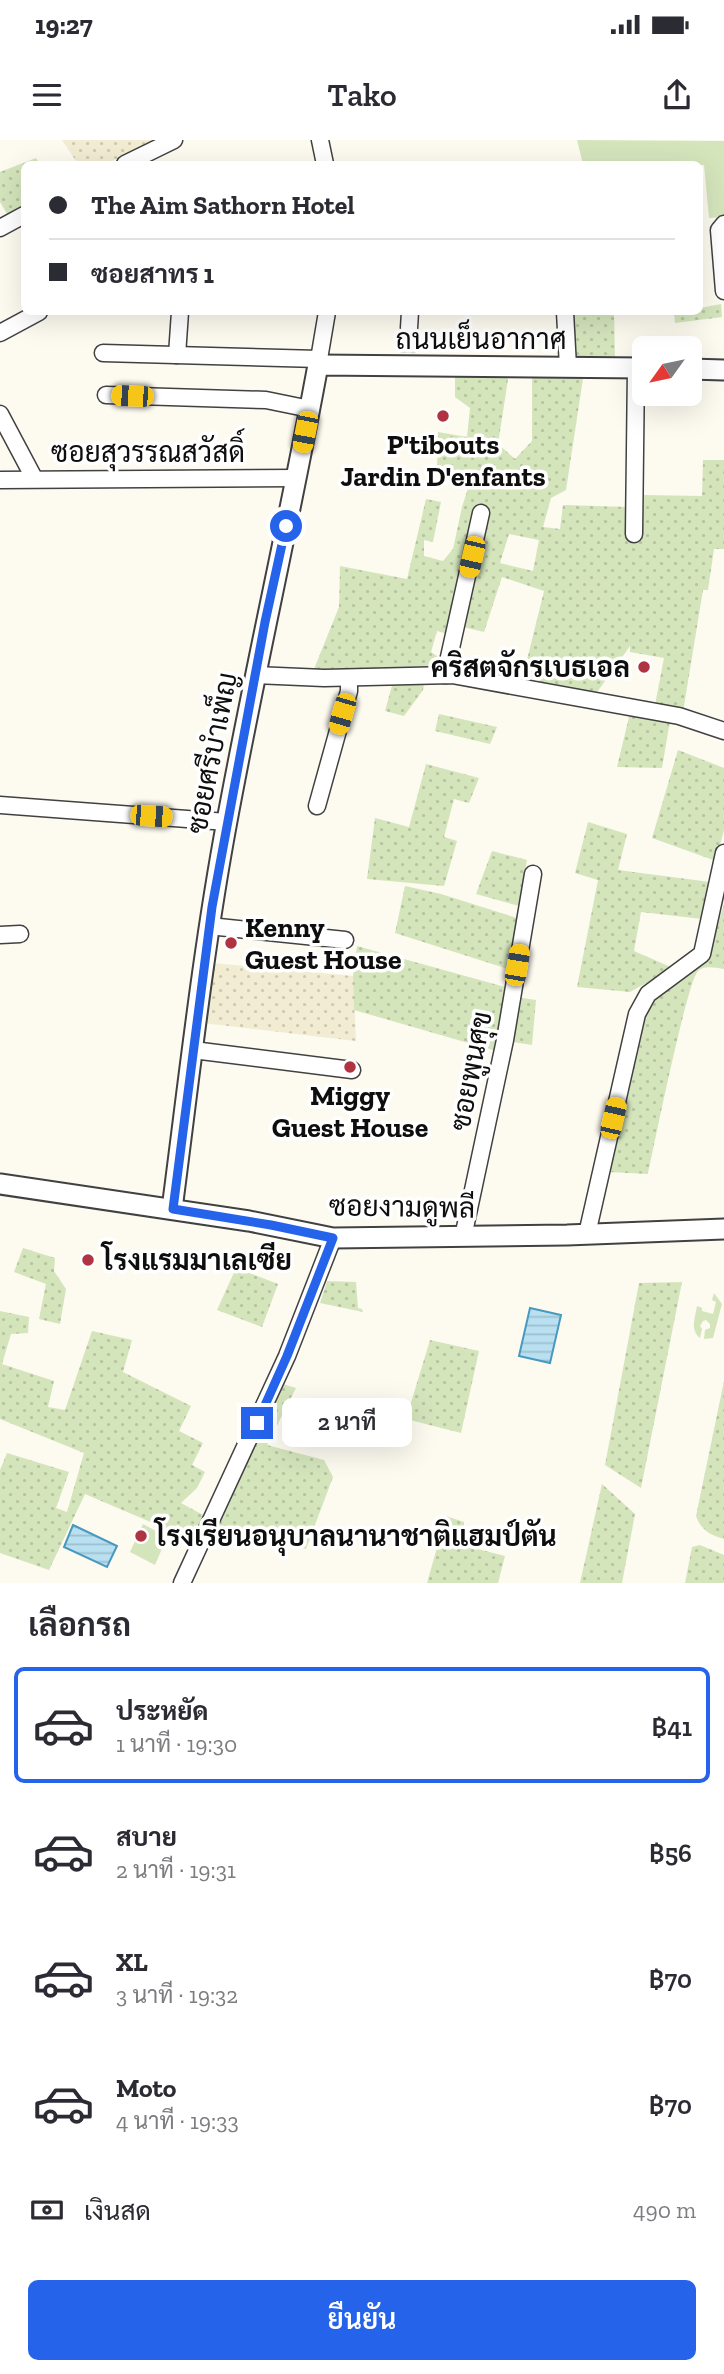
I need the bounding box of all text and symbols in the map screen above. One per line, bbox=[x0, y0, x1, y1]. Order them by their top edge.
text: 19:27 bbox=[35, 9, 93, 41]
icon: menu bbox=[28, 76, 66, 114]
text: Tako bbox=[327, 76, 397, 114]
icon: share bbox=[658, 76, 696, 114]
text: The Aim Sathorn Hotel bbox=[91, 189, 355, 221]
text: ซอยสาทร 1 bbox=[91, 258, 214, 290]
street label: ถนนเย็นอากาศ bbox=[395, 319, 567, 356]
north arrow bbox=[632, 336, 702, 406]
map controls bbox=[632, 336, 702, 406]
car bbox=[111, 385, 154, 407]
marker: P'tibouts Jardin D'enfants bbox=[435, 408, 451, 424]
car bbox=[291, 409, 320, 455]
street label: ซอยสุวรรณสวัสดิ์ bbox=[51, 428, 245, 472]
place label: P'tibouts Jardin D'enfants bbox=[340, 428, 546, 493]
route start bbox=[270, 510, 302, 542]
car bbox=[458, 534, 487, 580]
place label: คริสตจักรเบธเอล bbox=[431, 649, 630, 684]
marker: คริสตจักรเบธเอล bbox=[636, 659, 652, 675]
street label: ซอยศรีบำเพ็ญ bbox=[176, 669, 245, 837]
car bbox=[327, 691, 358, 737]
car bbox=[130, 804, 173, 828]
place label: Kenny Guest House bbox=[245, 911, 401, 976]
marker: Kenny Guest House bbox=[223, 935, 239, 951]
car bbox=[504, 942, 531, 988]
street label: ซอยพูนศุข bbox=[443, 1008, 502, 1134]
marker: Miggy Guest House bbox=[342, 1059, 358, 1075]
place label: Miggy Guest House bbox=[272, 1079, 428, 1144]
car bbox=[599, 1095, 628, 1141]
street label: ซอยงามดูพลี bbox=[329, 1187, 475, 1228]
place label: โรงแรมมาเลเซีย bbox=[100, 1241, 292, 1277]
marker: โรงแรมมาเลเซีย bbox=[80, 1252, 96, 1268]
callout: 2 นาที bbox=[282, 1398, 411, 1448]
route end bbox=[241, 1407, 273, 1439]
text: 2 นาที bbox=[318, 1408, 376, 1436]
place label: โรงเรียนอนุบาลนานาชาติแฮมป์ตัน bbox=[153, 1517, 557, 1556]
marker: โรงเรียนอนุบาลนานาชาติแฮมป์ตัน bbox=[133, 1528, 149, 1544]
text: เลือกรถ bbox=[28, 1606, 131, 1644]
icon: car bbox=[32, 1694, 95, 1757]
text: ประหยัด bbox=[116, 1695, 209, 1727]
text: ฿41 bbox=[652, 1711, 692, 1743]
text: 1 นาที · 19:30 bbox=[116, 1730, 237, 1758]
icon: car bbox=[32, 1820, 95, 1883]
text: สบาย bbox=[116, 1821, 177, 1853]
text: ฿56 bbox=[649, 1837, 692, 1869]
text: 2 นาที · 19:31 bbox=[116, 1856, 236, 1884]
icon: car bbox=[32, 1946, 95, 2009]
text: XL bbox=[116, 1946, 148, 1978]
text: ฿70 bbox=[649, 1963, 692, 1995]
text: 3 นาที · 19:32 bbox=[116, 1981, 238, 2009]
icon: car bbox=[32, 2072, 95, 2135]
text: Moto bbox=[116, 2072, 176, 2104]
text: ฿70 bbox=[649, 2089, 692, 2121]
text: 4 นาที · 19:33 bbox=[116, 2107, 239, 2135]
icon: cash bbox=[28, 2191, 66, 2229]
text: เงินสด bbox=[84, 2195, 151, 2227]
text: 490 m bbox=[633, 2196, 696, 2224]
button: ยืนยัน bbox=[28, 2280, 696, 2360]

